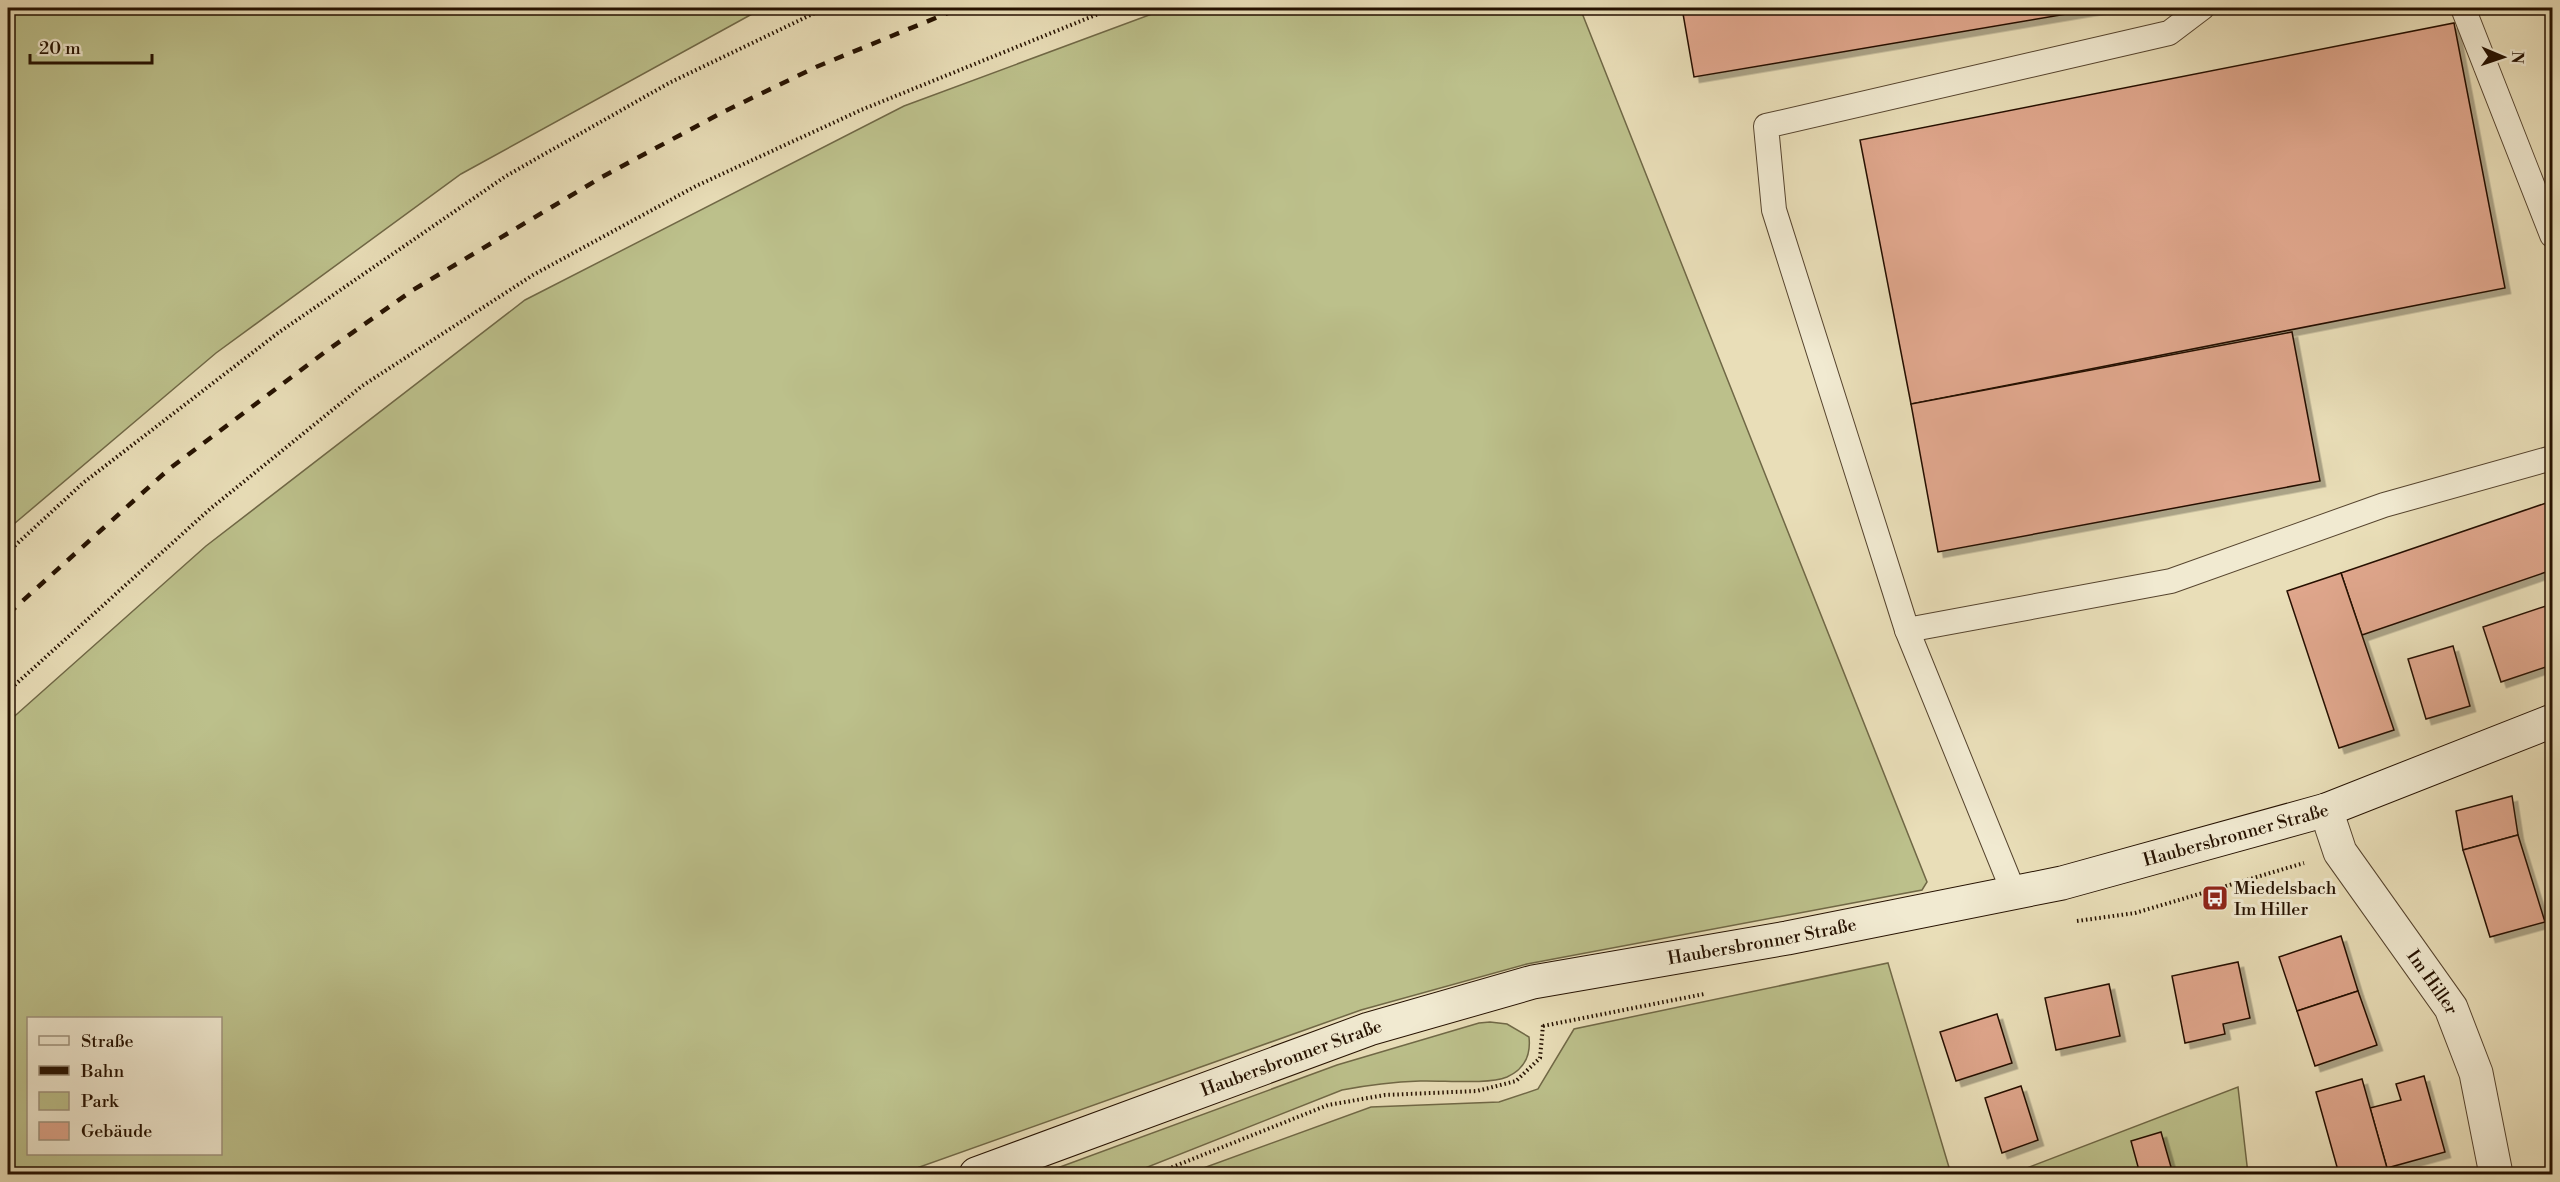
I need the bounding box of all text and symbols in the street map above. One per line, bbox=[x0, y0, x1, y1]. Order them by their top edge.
scale bar bbox=[30, 27, 152, 65]
north arrow bbox=[2473, 27, 2533, 87]
text: 20 m bbox=[39, 37, 81, 60]
text: N bbox=[2507, 51, 2527, 65]
street label: Haubersbronner Straße bbox=[2140, 798, 2331, 872]
place label: Miedelsbach Im Hiller bbox=[2234, 877, 2337, 921]
bus stop icon: Miedelsbach Im Hiller bbox=[2200, 883, 2230, 913]
street label: Haubersbronner Straße bbox=[1666, 913, 1858, 970]
street label: Im Hiller bbox=[2402, 945, 2464, 1017]
street label: Haubersbronner Straße bbox=[1197, 1014, 1385, 1102]
legend bbox=[27, 1017, 222, 1155]
text: Straße bbox=[81, 1030, 134, 1053]
text: Bahn bbox=[80, 1060, 124, 1083]
text: Park bbox=[81, 1090, 120, 1113]
text: Gebäude bbox=[81, 1120, 152, 1143]

